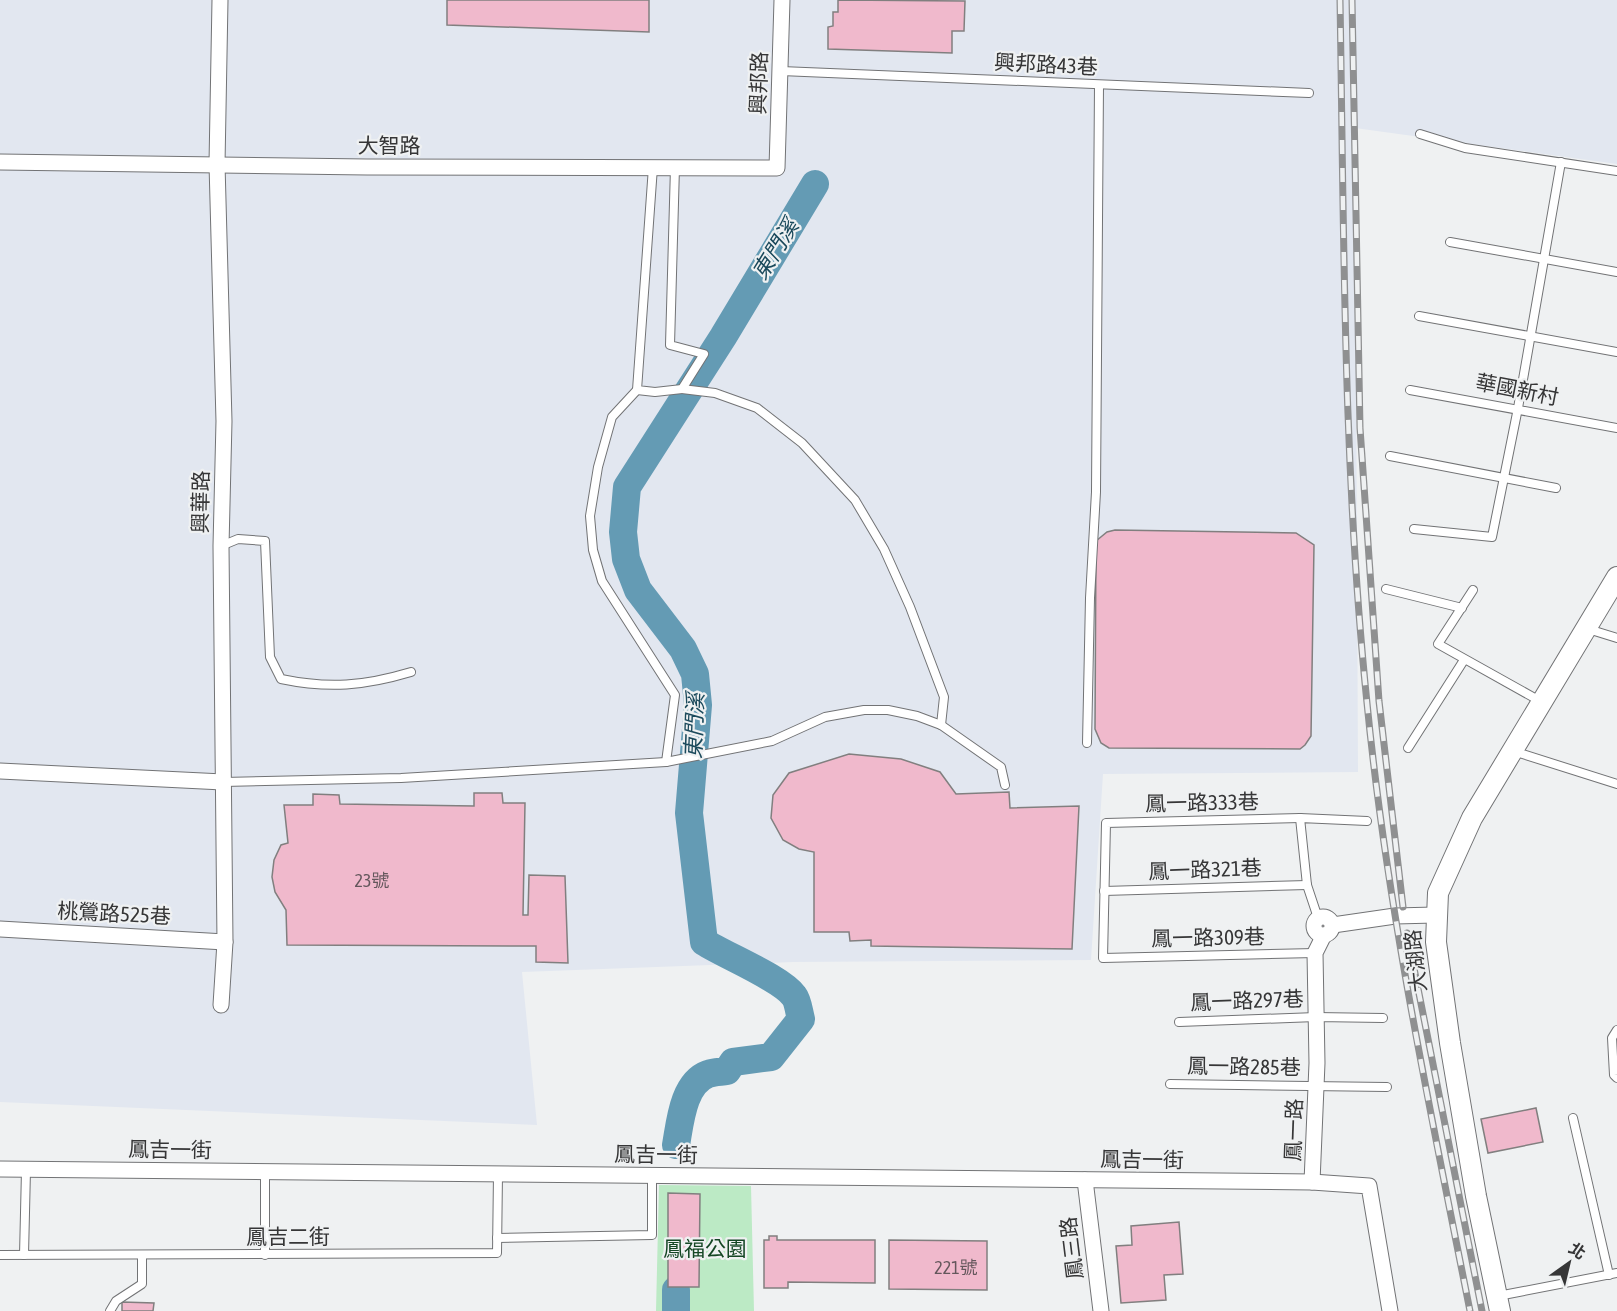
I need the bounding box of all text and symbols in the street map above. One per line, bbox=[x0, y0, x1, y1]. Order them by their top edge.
street label: 興邦路43巷 bbox=[994, 49, 1098, 79]
street label: 興邦路 bbox=[745, 51, 771, 115]
street label: 大智路 bbox=[358, 133, 421, 157]
water label: 東門溪 bbox=[746, 212, 805, 284]
street label: 華國新村 bbox=[1474, 369, 1561, 409]
street label: 興華路 bbox=[187, 470, 213, 534]
water label: 東門溪 bbox=[680, 690, 708, 759]
street label: 鳳一路333巷 bbox=[1145, 789, 1259, 815]
street label: 鳳一路321巷 bbox=[1148, 855, 1262, 883]
house number: 23號 bbox=[355, 870, 389, 891]
street label: 桃鶯路525巷 bbox=[57, 898, 171, 928]
street label: 鳳一路309巷 bbox=[1151, 924, 1265, 950]
street label: 大湖路 bbox=[1400, 929, 1430, 994]
street label: 鳳一路297巷 bbox=[1190, 986, 1304, 1014]
street label: 鳳一路285巷 bbox=[1187, 1053, 1301, 1079]
street label: 鳳一路 bbox=[1280, 1098, 1306, 1162]
street label: 鳳吉一街 bbox=[128, 1136, 212, 1162]
street label: 鳳吉一街 bbox=[614, 1141, 698, 1167]
street label: 鳳吉一街 bbox=[1100, 1146, 1184, 1172]
street label: 鳳三路 bbox=[1055, 1215, 1087, 1281]
street label: 鳳吉二街 bbox=[246, 1224, 330, 1248]
north arrow bbox=[1539, 1233, 1599, 1293]
park label: 鳳福公園 bbox=[663, 1236, 747, 1260]
text: 北 bbox=[1566, 1239, 1589, 1263]
house number: 221號 bbox=[934, 1257, 978, 1278]

